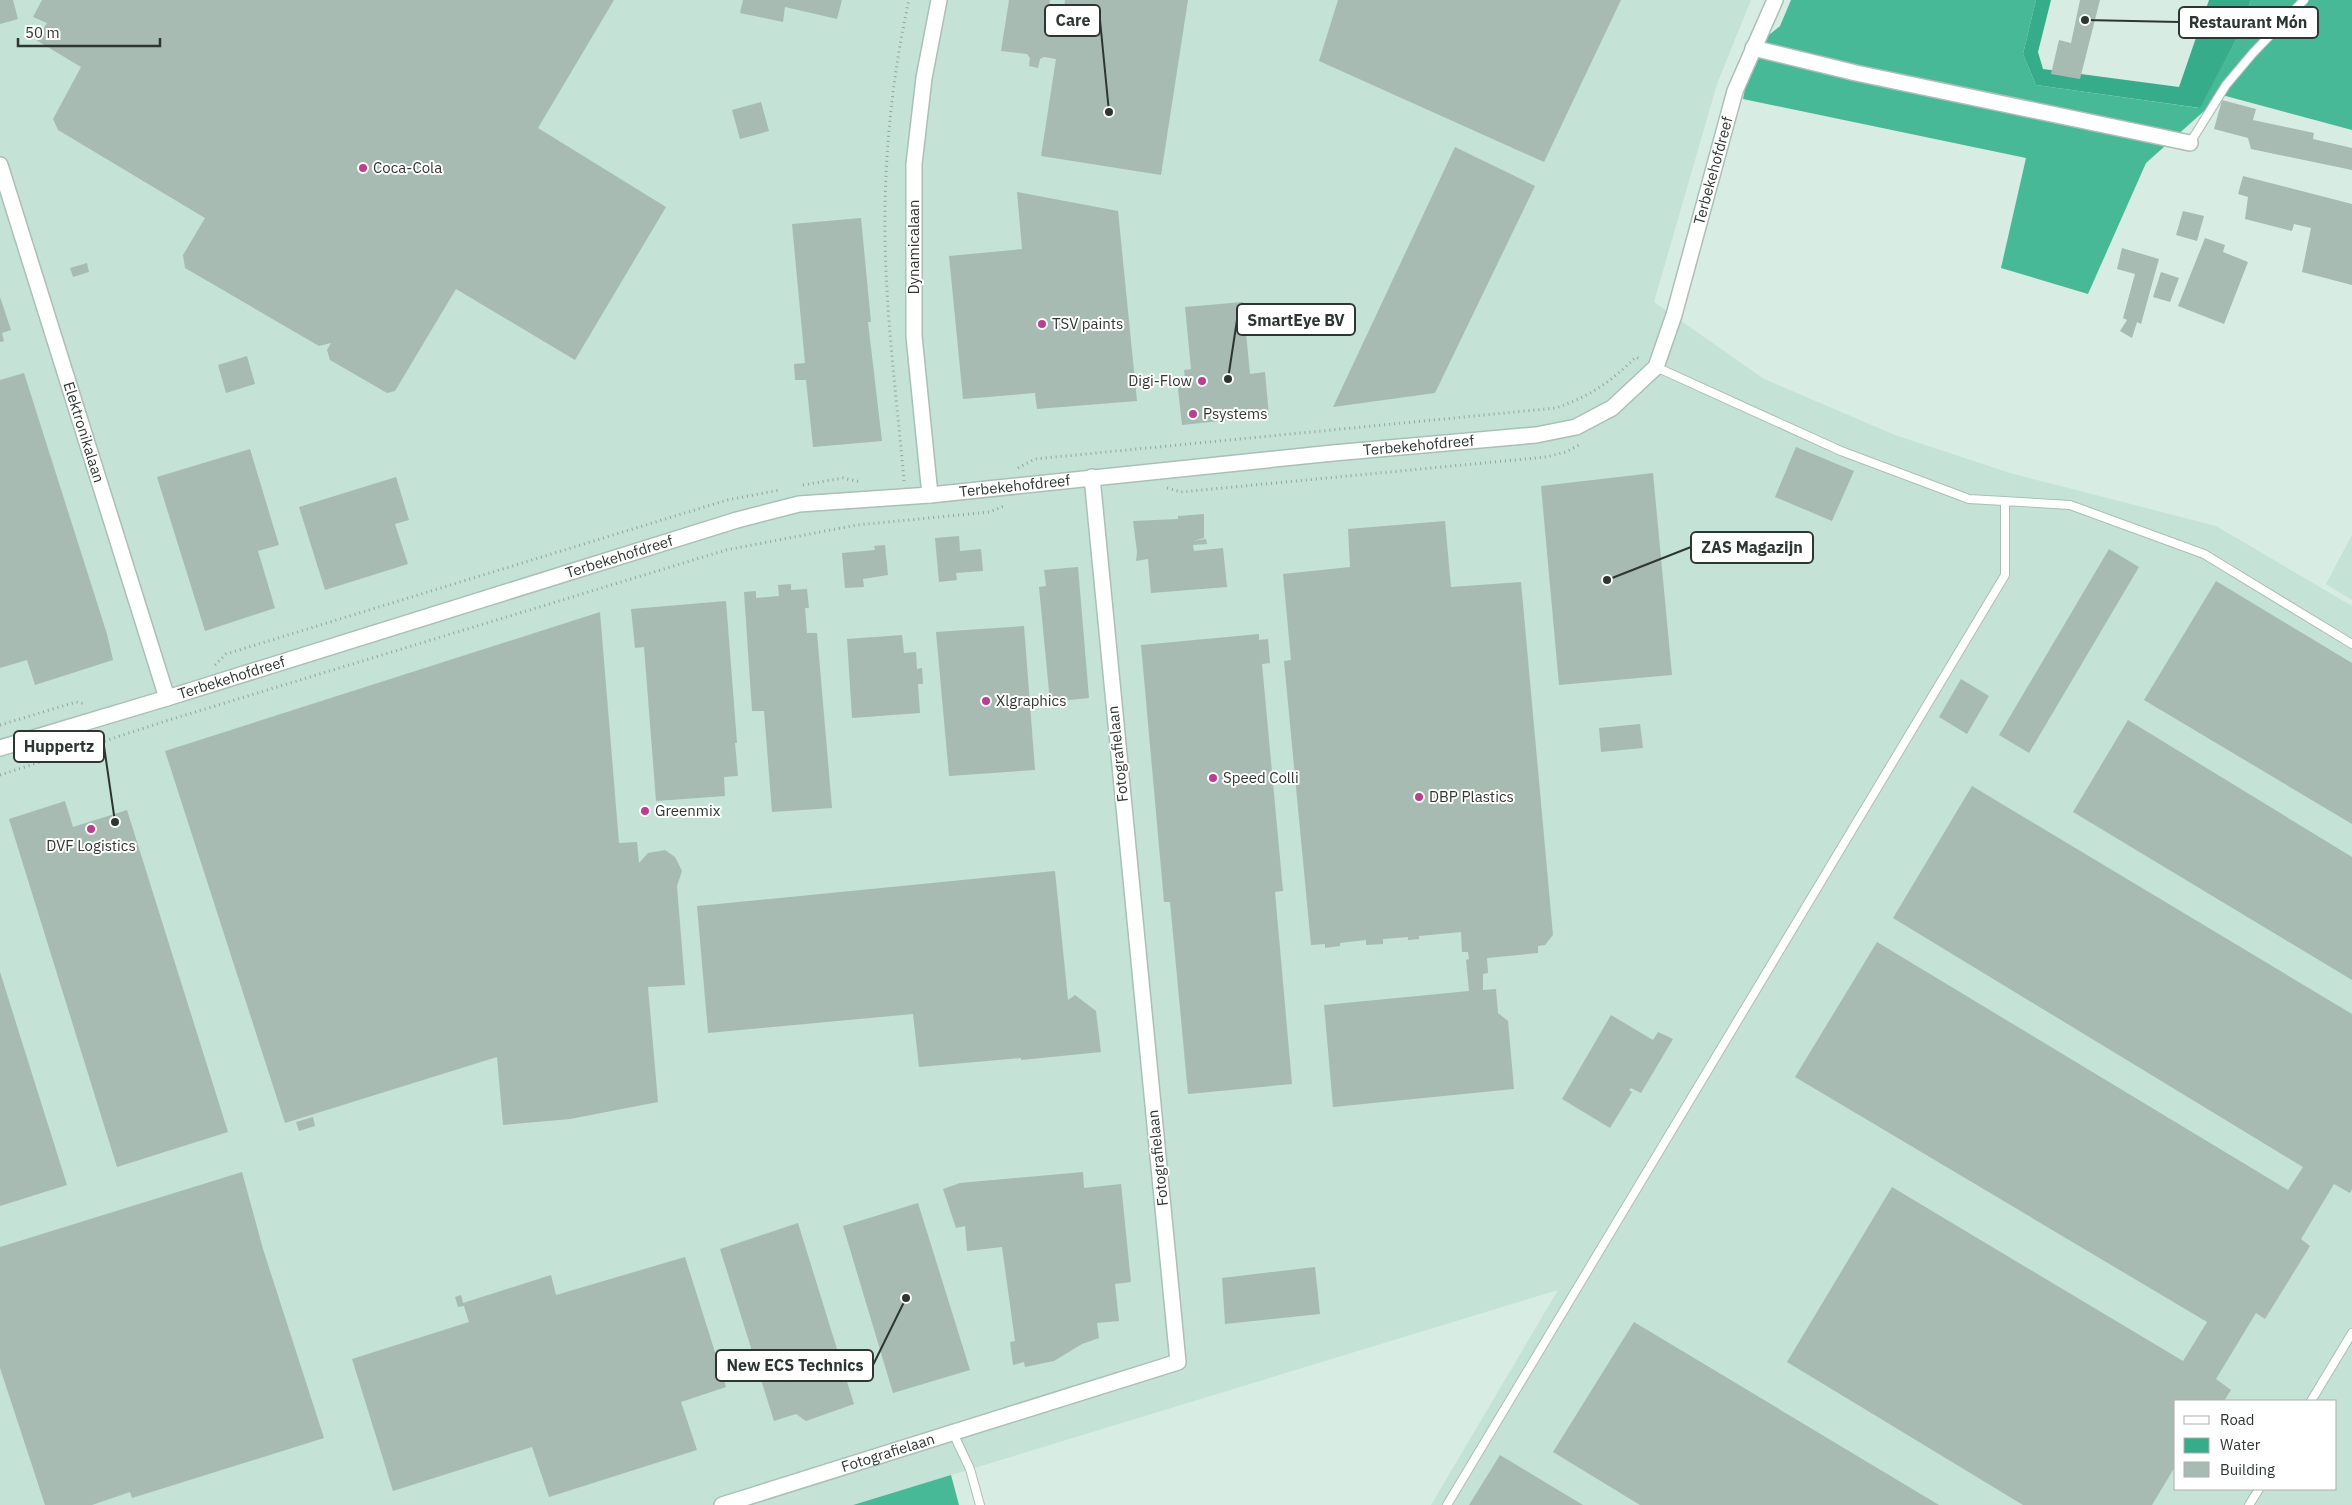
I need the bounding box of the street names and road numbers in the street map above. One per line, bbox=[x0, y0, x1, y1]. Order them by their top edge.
street label: Terbekehofdreef bbox=[1689, 114, 1737, 227]
street label: Dynamicalaan bbox=[904, 199, 923, 295]
street label: Elektronikalaan bbox=[59, 379, 109, 485]
street label: Terbekehofdreef bbox=[1362, 431, 1475, 459]
street label: Terbekehofdreef bbox=[958, 470, 1071, 501]
street label: Terbekehofdreef bbox=[563, 531, 675, 582]
street label: Terbekehofdreef bbox=[175, 652, 288, 703]
street label: Fotografielaan bbox=[1103, 705, 1132, 803]
street label: Fotografielaan bbox=[1143, 1109, 1172, 1207]
street label: Fotografielaan bbox=[839, 1429, 937, 1476]

